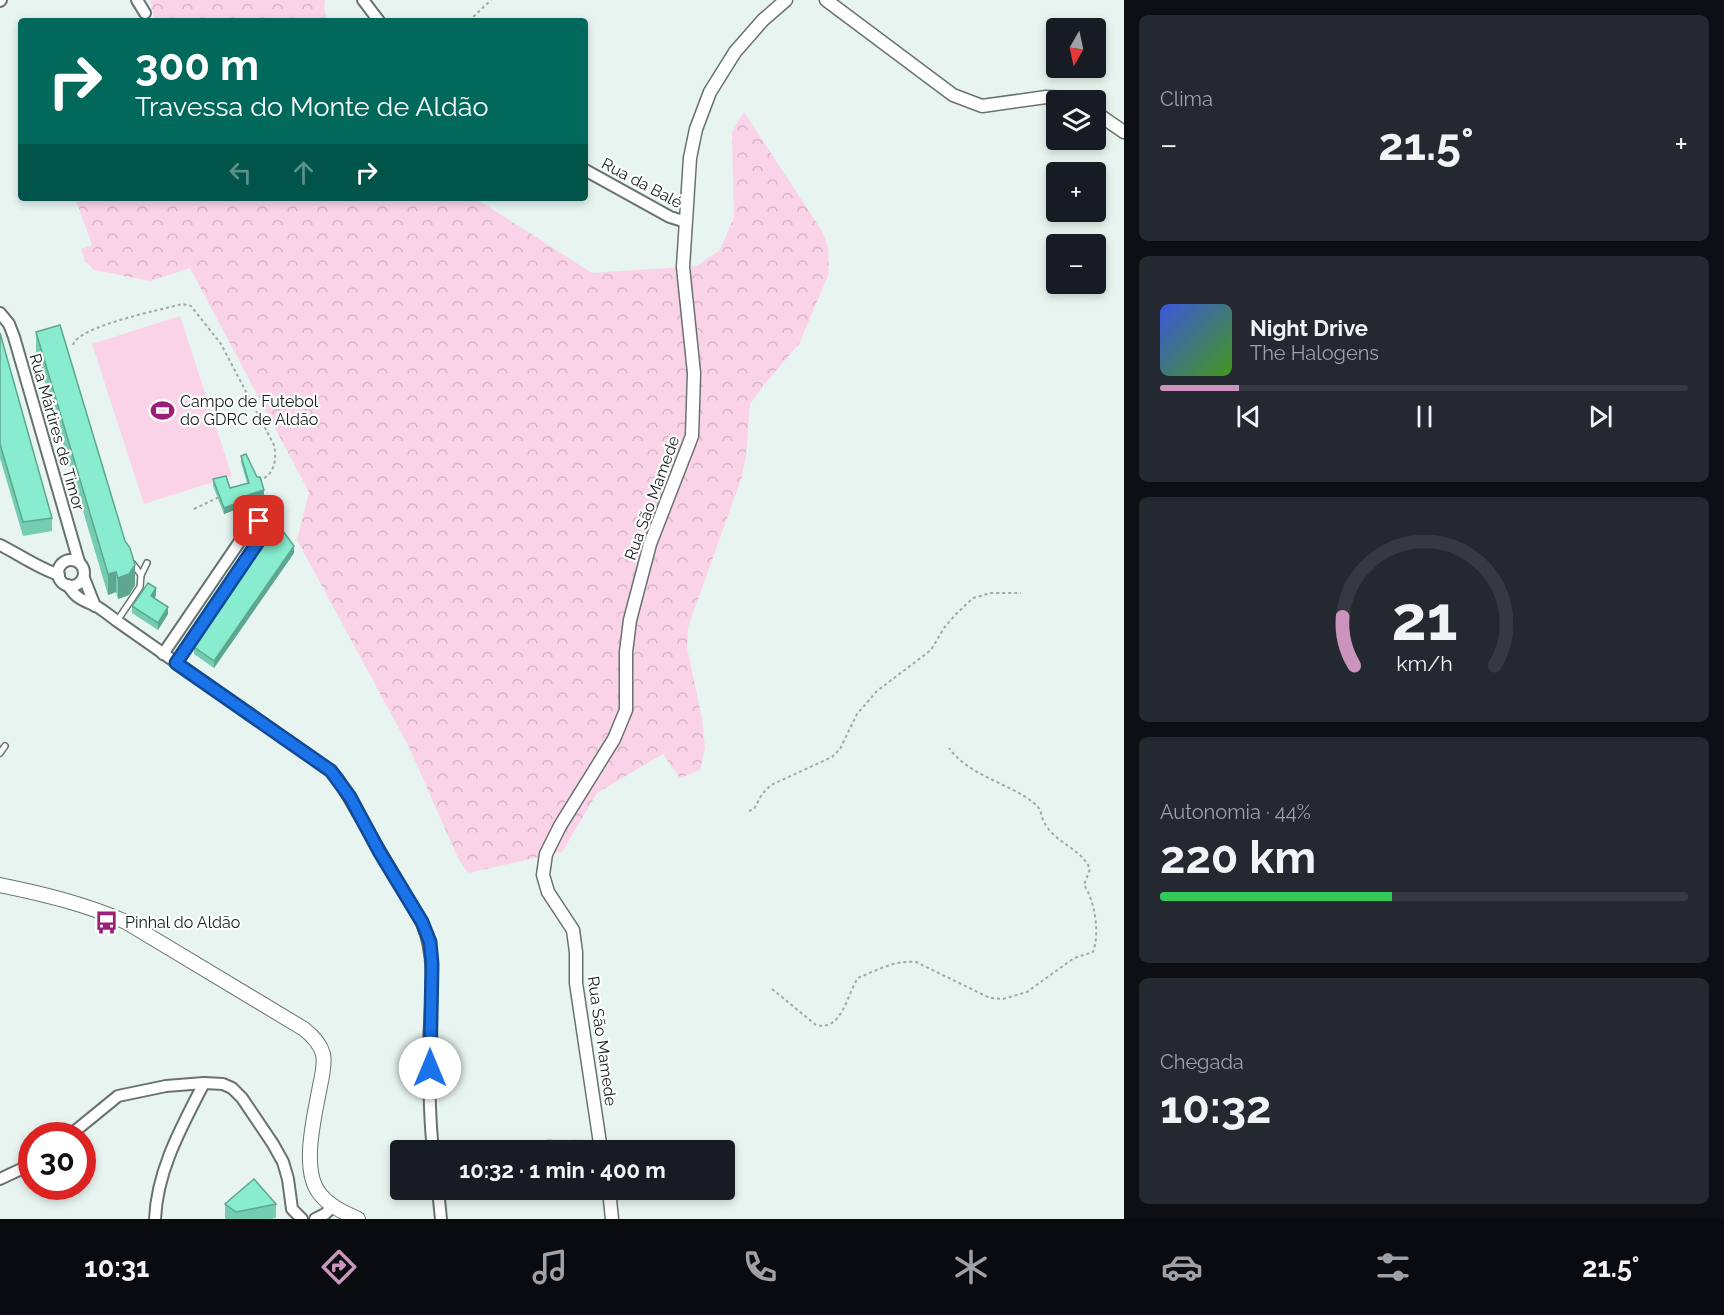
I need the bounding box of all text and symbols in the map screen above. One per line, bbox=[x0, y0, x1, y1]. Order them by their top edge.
north arrow bbox=[1046, 18, 1106, 78]
map controls bbox=[1046, 18, 1106, 294]
text: 300 m bbox=[135, 41, 259, 90]
icon: right bbox=[36, 42, 114, 120]
text: Clima bbox=[1160, 87, 1213, 111]
button: layers bbox=[1046, 90, 1106, 150]
text: Travessa do Monte de Aldão bbox=[135, 91, 488, 122]
text: 21.5° bbox=[1378, 118, 1474, 171]
text: − bbox=[1160, 125, 1178, 164]
text: + bbox=[1674, 125, 1688, 164]
street label: Rua da Balé bbox=[598, 154, 686, 212]
icon: left bbox=[224, 156, 257, 189]
icon: ahead bbox=[287, 156, 320, 189]
icon: right bbox=[350, 156, 383, 189]
button: + bbox=[1046, 162, 1106, 222]
button: − bbox=[1046, 234, 1106, 294]
text: Night Drive bbox=[1250, 315, 1368, 341]
text: The Halogens bbox=[1250, 341, 1379, 365]
street label: Rua Mártires de Timor bbox=[25, 351, 89, 513]
place label: Campo de Futebol do GDRC de Aldão bbox=[180, 392, 319, 429]
sports icon: Campo de Futebol do GDRC de Aldão bbox=[149, 397, 175, 423]
icon: previous bbox=[1232, 400, 1265, 433]
icon: pause bbox=[1408, 400, 1441, 433]
icon: next bbox=[1584, 400, 1617, 433]
street label: Rua São Mamede bbox=[621, 433, 683, 563]
pin bbox=[233, 495, 284, 546]
icon: arrive bbox=[242, 504, 275, 537]
text: 21 bbox=[1391, 582, 1457, 656]
text: km/h bbox=[1396, 652, 1452, 677]
text: Autonomia · 44% bbox=[1160, 800, 1311, 824]
text: 220 km bbox=[1160, 831, 1316, 884]
bus stop icon: Pinhal do Aldão bbox=[94, 909, 120, 935]
place label: Pinhal do Aldão bbox=[125, 913, 240, 932]
street label: Rua São Mamede bbox=[583, 975, 621, 1107]
position arrow bbox=[398, 1036, 462, 1100]
text: Chegada bbox=[1160, 1050, 1244, 1074]
text: 10:32 bbox=[1160, 1081, 1271, 1134]
speed limit sign: 30 bbox=[18, 1122, 96, 1200]
text: 10:32 · 1 min · 400 m bbox=[459, 1157, 666, 1183]
icon: directions bbox=[318, 1246, 360, 1288]
icon: music bbox=[529, 1246, 571, 1288]
icon: phone bbox=[739, 1246, 781, 1288]
icon: climate bbox=[950, 1246, 992, 1288]
icon: car bbox=[1161, 1246, 1203, 1288]
icon: filters bbox=[1372, 1246, 1414, 1288]
text: 10:31 bbox=[84, 1252, 149, 1283]
text: 21.5° bbox=[1582, 1252, 1640, 1283]

